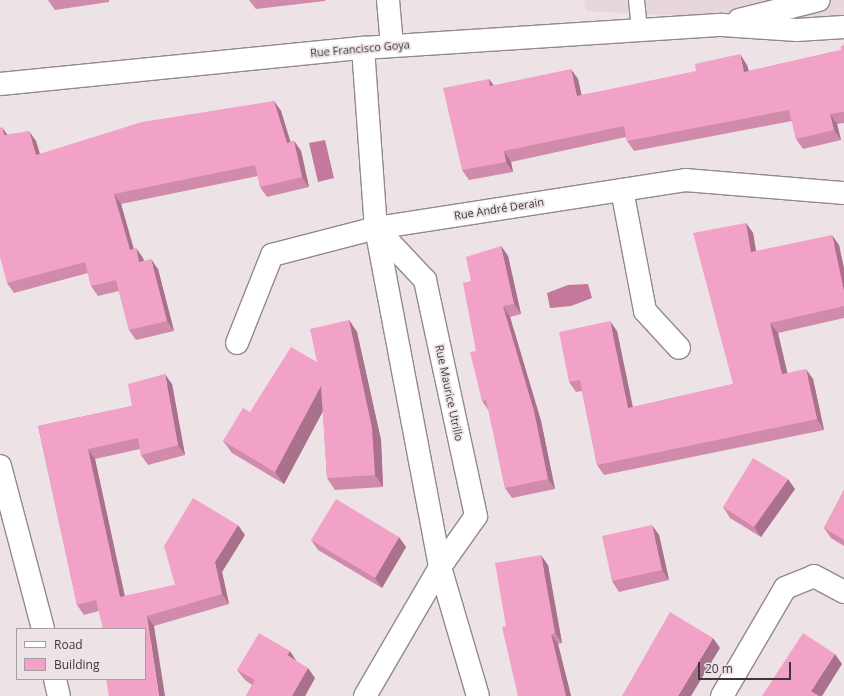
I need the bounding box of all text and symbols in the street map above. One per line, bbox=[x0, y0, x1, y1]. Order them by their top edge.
street label: Rue Francisco Goya bbox=[310, 38, 410, 60]
street label: Rue André Derain bbox=[453, 195, 545, 223]
street label: Rue Maurice Utrillo bbox=[432, 344, 466, 442]
legend bbox=[16, 628, 146, 680]
text: Road bbox=[54, 636, 83, 653]
scale bar bbox=[700, 654, 793, 680]
text: Building bbox=[54, 656, 99, 673]
text: 20 m bbox=[705, 660, 733, 677]

